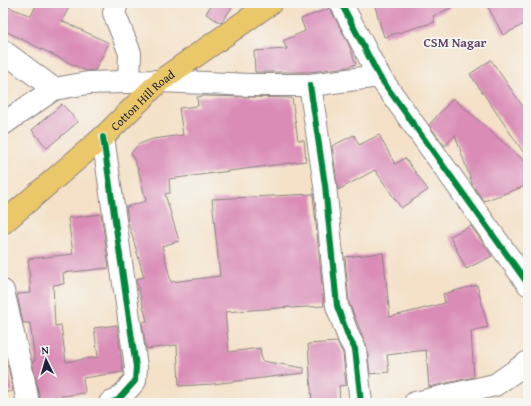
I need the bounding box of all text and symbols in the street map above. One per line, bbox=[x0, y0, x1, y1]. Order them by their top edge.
district label: CSM Nagar bbox=[423, 33, 487, 52]
street label: Cotton Hill Road bbox=[106, 65, 178, 134]
north arrow bbox=[26, 340, 66, 380]
text: N bbox=[41, 342, 50, 358]

